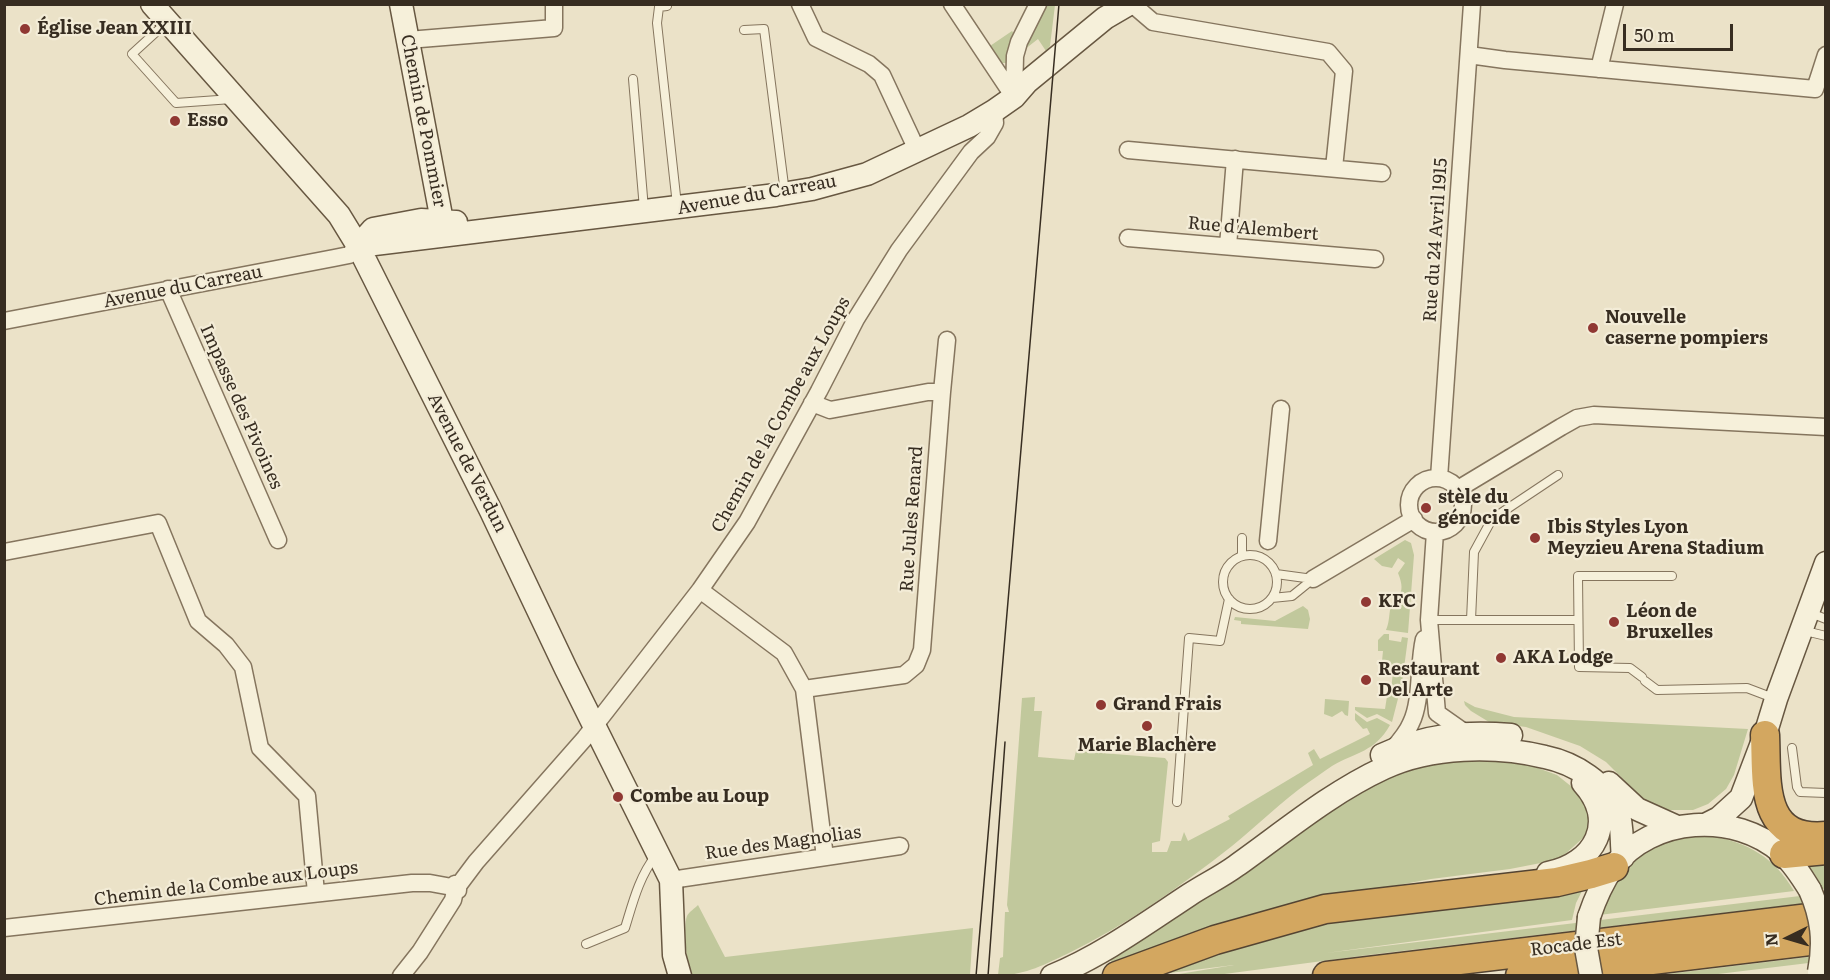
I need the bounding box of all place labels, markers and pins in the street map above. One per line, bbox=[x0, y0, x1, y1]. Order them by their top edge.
place label: Église Jean XXIII bbox=[37, 18, 192, 40]
marker: Église Jean XXIII bbox=[18, 22, 32, 36]
place label: Esso bbox=[187, 110, 228, 132]
marker: Esso bbox=[168, 114, 182, 128]
place label: Nouvelle caserne pompiers bbox=[1605, 307, 1768, 350]
marker: Nouvelle caserne pompiers bbox=[1586, 321, 1600, 335]
place label: stèle du génocide bbox=[1438, 487, 1520, 530]
marker: stèle du génocide bbox=[1419, 501, 1433, 515]
place label: Ibis Styles Lyon Meyzieu Arena Stadium bbox=[1547, 517, 1764, 560]
marker: Ibis Styles Lyon Meyzieu Arena Stadium bbox=[1528, 531, 1542, 545]
place label: KFC bbox=[1378, 591, 1416, 613]
marker: KFC bbox=[1359, 595, 1373, 609]
place label: Léon de Bruxelles bbox=[1626, 601, 1713, 644]
marker: Léon de Bruxelles bbox=[1607, 615, 1621, 629]
place label: AKA Lodge bbox=[1513, 647, 1613, 669]
marker: AKA Lodge bbox=[1494, 651, 1508, 665]
place label: Restaurant Del Arte bbox=[1378, 659, 1480, 702]
marker: Restaurant Del Arte bbox=[1359, 673, 1373, 687]
place label: Grand Frais bbox=[1113, 694, 1221, 716]
marker: Grand Frais bbox=[1094, 698, 1108, 712]
marker: Marie Blachère bbox=[1140, 719, 1154, 733]
place label: Marie Blachère bbox=[1078, 735, 1216, 757]
place label: Combe au Loup bbox=[630, 786, 769, 808]
marker: Combe au Loup bbox=[611, 790, 625, 804]

